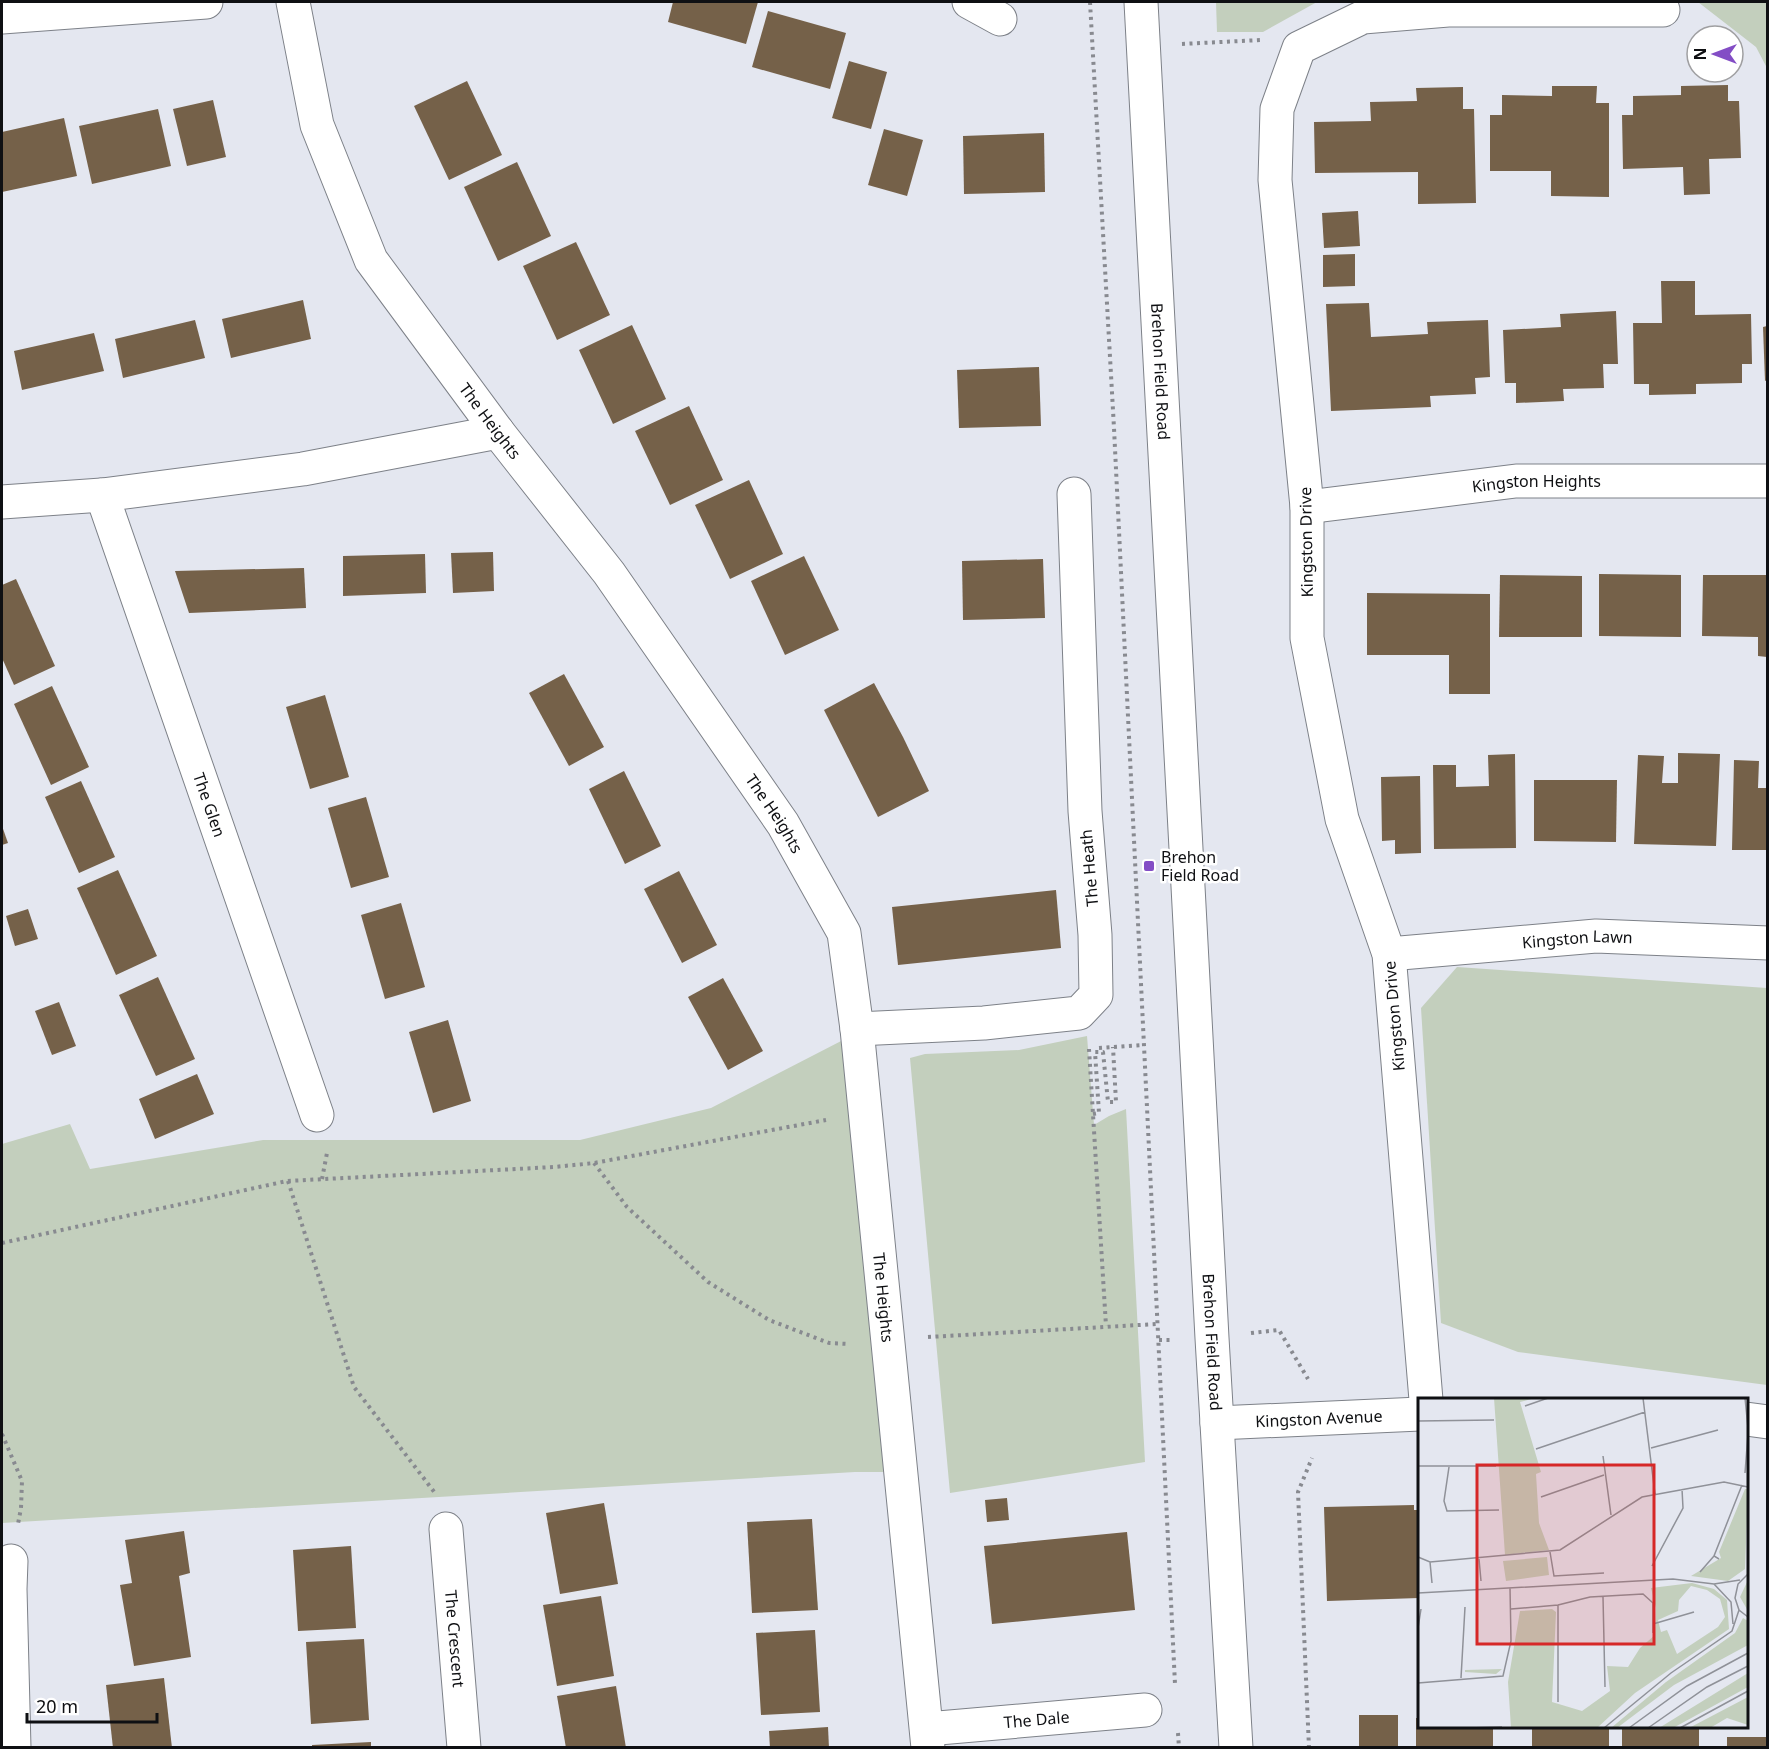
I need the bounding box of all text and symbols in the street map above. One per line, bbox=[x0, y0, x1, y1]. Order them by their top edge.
north arrow bbox=[1685, 24, 1745, 84]
text: N bbox=[1689, 47, 1711, 61]
street label: Brehon Field Road bbox=[1146, 302, 1175, 441]
street label: The Heights bbox=[454, 378, 526, 464]
street label: Kingston Heights bbox=[1471, 470, 1601, 497]
street label: Kingston Drive bbox=[1294, 487, 1318, 597]
street label: The Glen bbox=[188, 770, 231, 840]
street label: The Heights bbox=[741, 770, 808, 857]
street label: The Heath bbox=[1075, 828, 1103, 908]
place label: Brehon Field Road bbox=[1161, 846, 1239, 886]
marker: Brehon Field Road bbox=[1142, 859, 1156, 873]
street label: Kingston Lawn bbox=[1521, 925, 1633, 953]
street label: Kingston Drive bbox=[1378, 960, 1410, 1072]
street label: The Heights bbox=[868, 1252, 899, 1343]
street label: Brehon Field Road bbox=[1198, 1273, 1227, 1411]
inset map bbox=[1418, 1398, 1748, 1728]
street label: Kingston Avenue bbox=[1255, 1405, 1383, 1432]
street label: The Crescent bbox=[440, 1589, 470, 1688]
scale bar bbox=[27, 1686, 158, 1724]
text: 20 m bbox=[36, 1694, 78, 1718]
street label: The Dale bbox=[1003, 1706, 1070, 1733]

